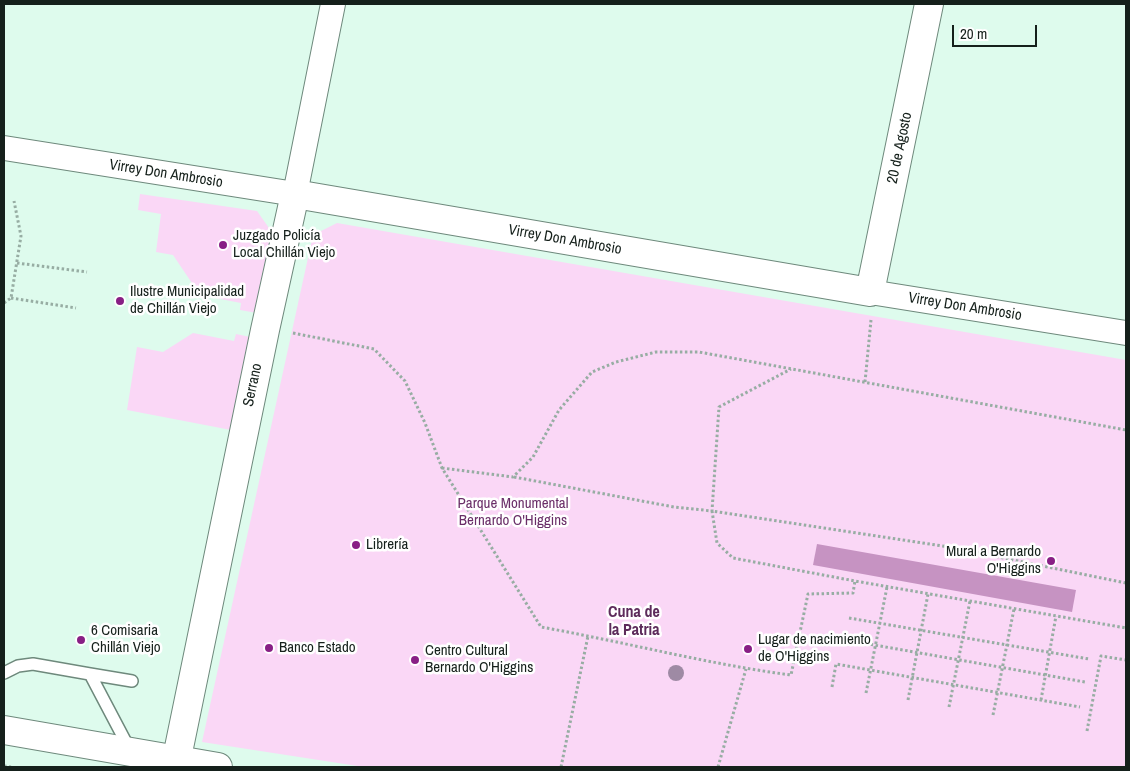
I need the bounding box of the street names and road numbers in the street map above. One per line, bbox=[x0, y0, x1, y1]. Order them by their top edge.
street label: 20 de Agosto bbox=[884, 111, 916, 185]
street label: Virrey Don Ambrosio bbox=[108, 156, 224, 192]
street label: Virrey Don Ambrosio bbox=[507, 221, 623, 259]
street label: Virrey Don Ambrosio bbox=[907, 289, 1023, 325]
street label: Serrano bbox=[240, 362, 266, 408]

